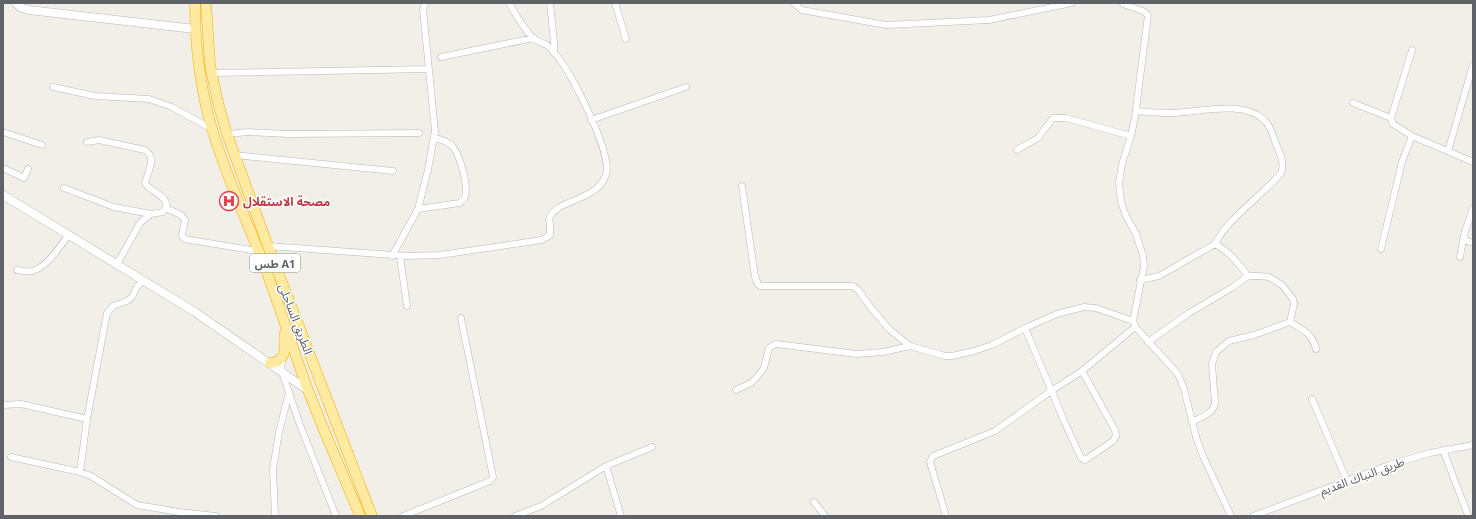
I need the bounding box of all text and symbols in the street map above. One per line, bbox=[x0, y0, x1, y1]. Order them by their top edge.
hospital icon: مصحة الاستقلال bbox=[218, 190, 240, 212]
place label: مصحة الاستقلال bbox=[243, 193, 330, 210]
road number: طس A1 bbox=[250, 254, 300, 272]
street label: الطريق الساحلى bbox=[275, 281, 317, 357]
street label: طريق النباك القديم bbox=[1317, 453, 1407, 500]

